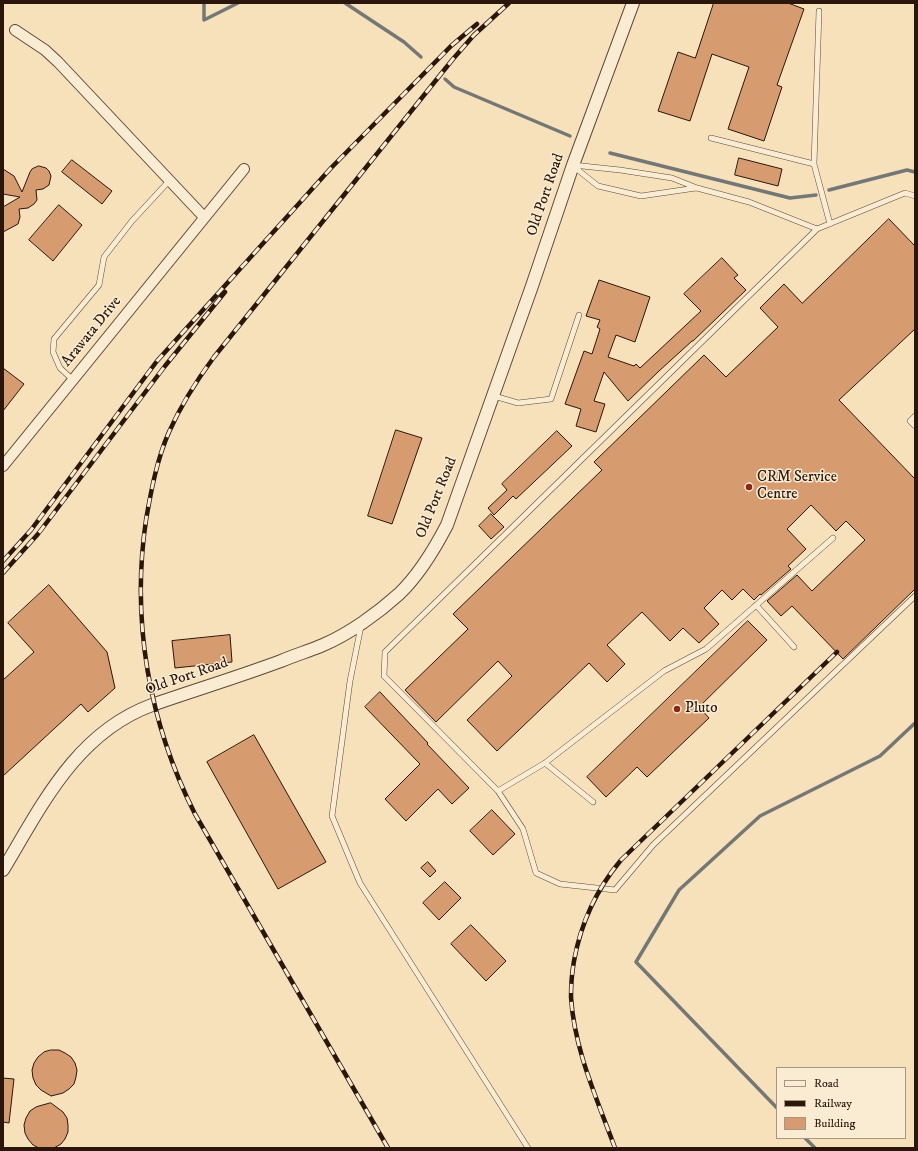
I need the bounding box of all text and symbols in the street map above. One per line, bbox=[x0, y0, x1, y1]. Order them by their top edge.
street label: Old Port Road bbox=[523, 151, 569, 239]
street label: Arawata Drive bbox=[58, 293, 126, 371]
street label: Old Port Road bbox=[413, 455, 461, 541]
place label: CRM Service Centre bbox=[757, 469, 837, 504]
marker: CRM Service Centre bbox=[744, 482, 754, 492]
street label: Old Port Road bbox=[143, 654, 231, 700]
place label: Pluto bbox=[685, 700, 717, 718]
marker: Pluto bbox=[672, 704, 682, 714]
legend bbox=[776, 1067, 906, 1139]
text: Road bbox=[814, 1076, 839, 1091]
text: Railway bbox=[814, 1096, 852, 1111]
text: Building bbox=[814, 1116, 855, 1131]

